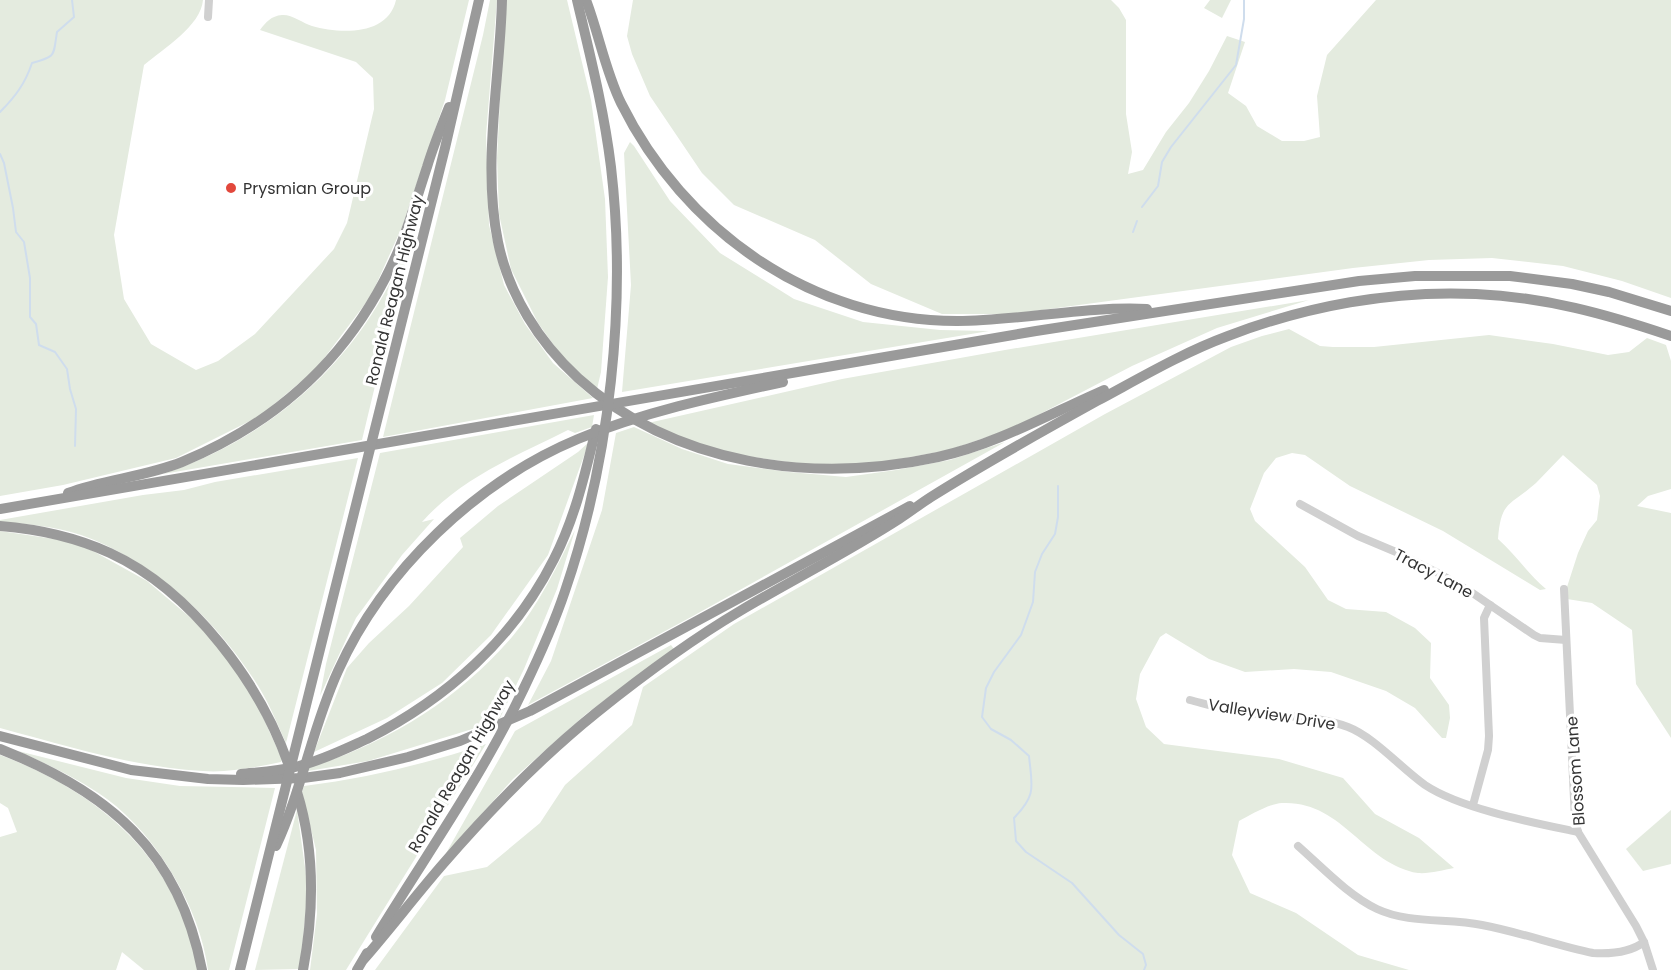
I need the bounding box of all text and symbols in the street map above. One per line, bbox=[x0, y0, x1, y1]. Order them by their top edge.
place label: Prysmian Group bbox=[243, 177, 371, 200]
marker: Prysmian Group bbox=[224, 181, 238, 195]
street label: Ronald Reagan Highway bbox=[360, 192, 429, 388]
street label: Tracy Lane bbox=[1390, 543, 1477, 604]
street label: Ronald Reagan Highway bbox=[403, 676, 520, 857]
street label: Valleyview Drive bbox=[1207, 693, 1337, 736]
street label: Blossom Lane bbox=[1560, 715, 1591, 826]

